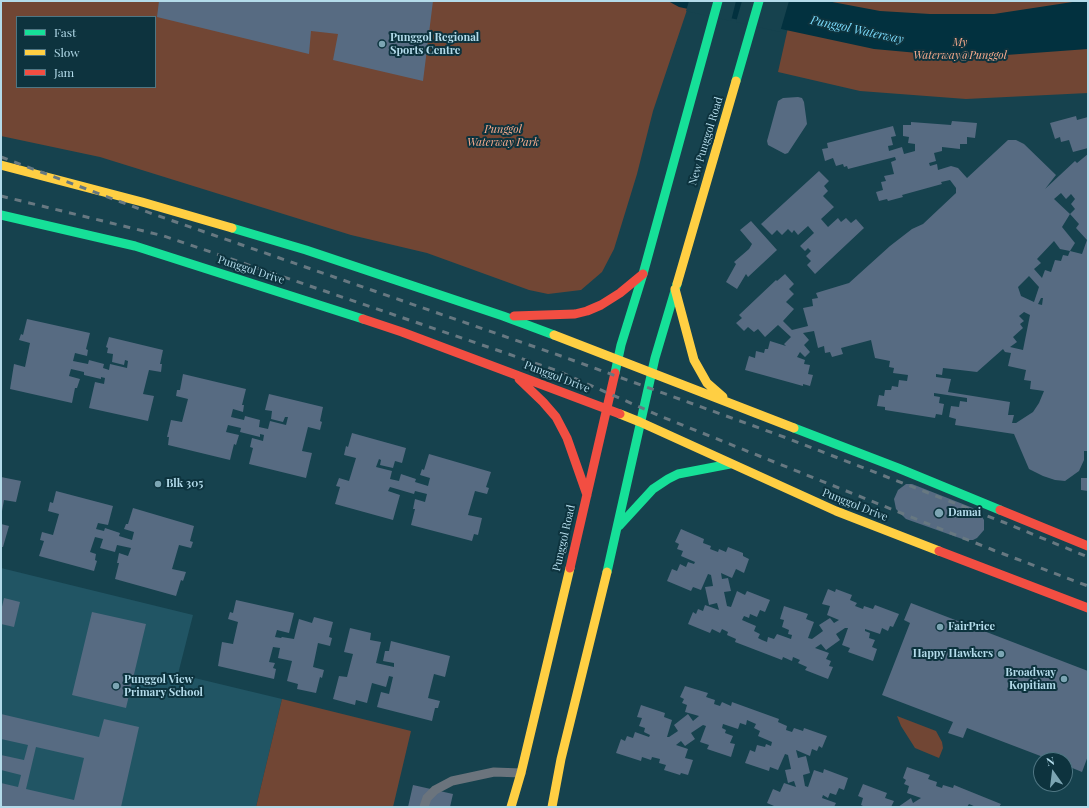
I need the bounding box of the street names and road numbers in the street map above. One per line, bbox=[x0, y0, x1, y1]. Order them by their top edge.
street label: New Punggol Road bbox=[686, 95, 726, 187]
street label: Punggol Drive bbox=[216, 253, 286, 287]
street label: Punggol Drive bbox=[522, 358, 592, 396]
street label: Punggol Drive bbox=[820, 486, 890, 524]
street label: Punggol Road bbox=[550, 504, 578, 572]

